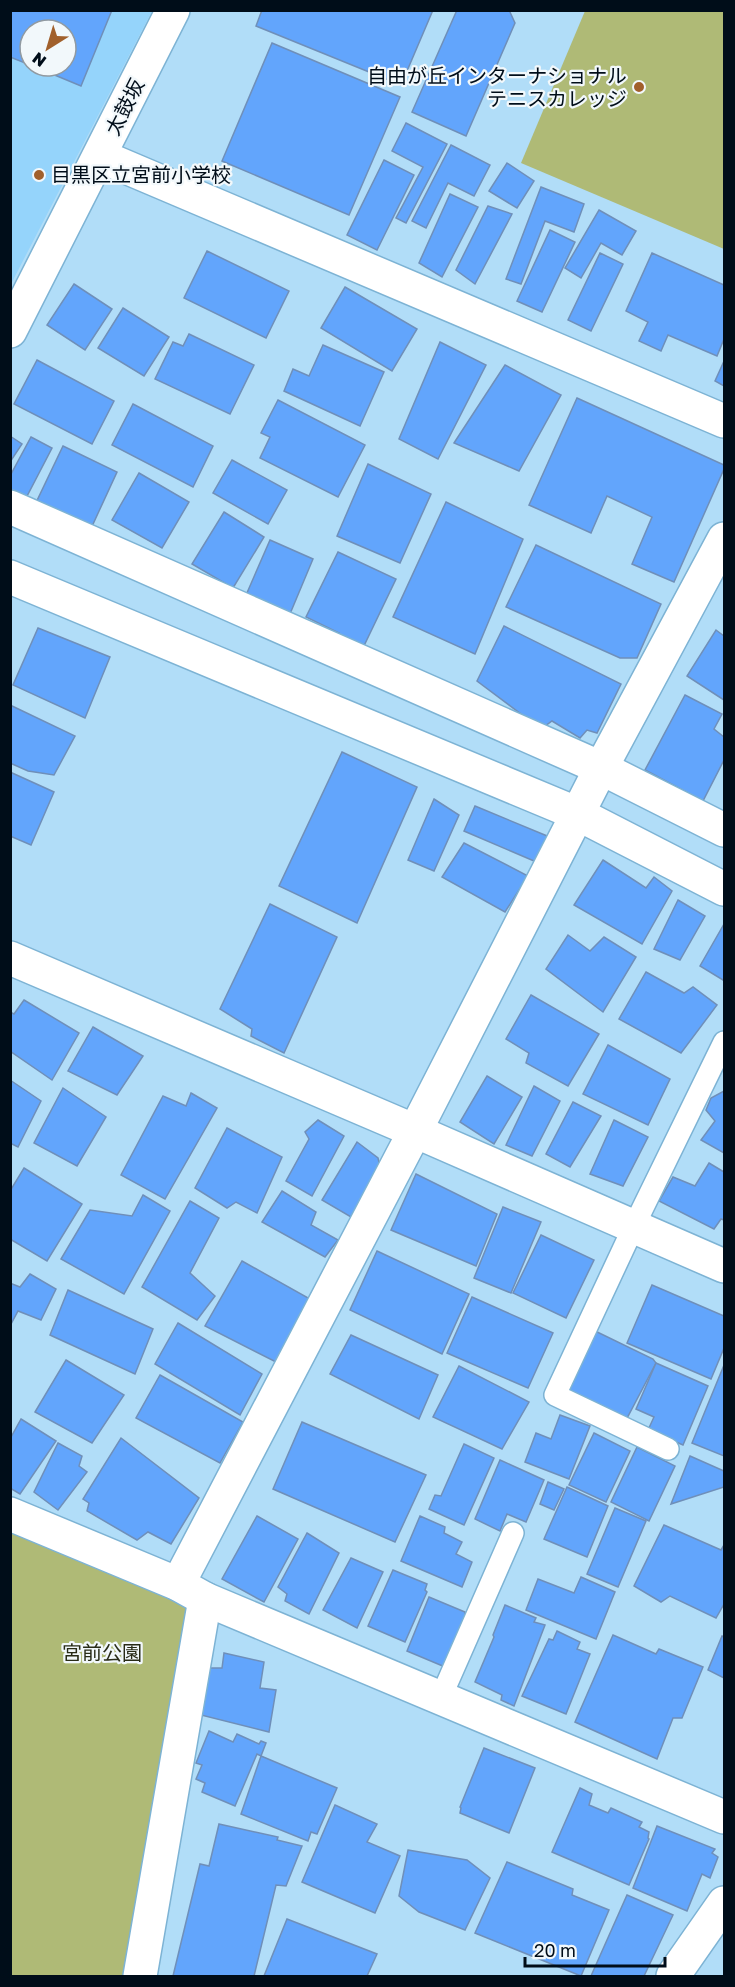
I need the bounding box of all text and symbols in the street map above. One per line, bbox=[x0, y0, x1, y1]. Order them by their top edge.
north arrow bbox=[18, 18, 78, 78]
text: N bbox=[28, 48, 50, 72]
place label: 自由が丘インターナショナル テニスカレッジ bbox=[367, 63, 627, 110]
street label: 太鼓坂 bbox=[100, 74, 148, 139]
marker: 自由が丘インターナショナル テニスカレッジ bbox=[632, 80, 646, 94]
place label: 目黒区立宮前小学校 bbox=[51, 162, 231, 186]
marker: 目黒区立宮前小学校 bbox=[32, 168, 46, 182]
park label: 宮前公園 bbox=[62, 1640, 142, 1664]
scale bar bbox=[525, 1930, 664, 1968]
text: 20 m bbox=[534, 1939, 576, 1961]

